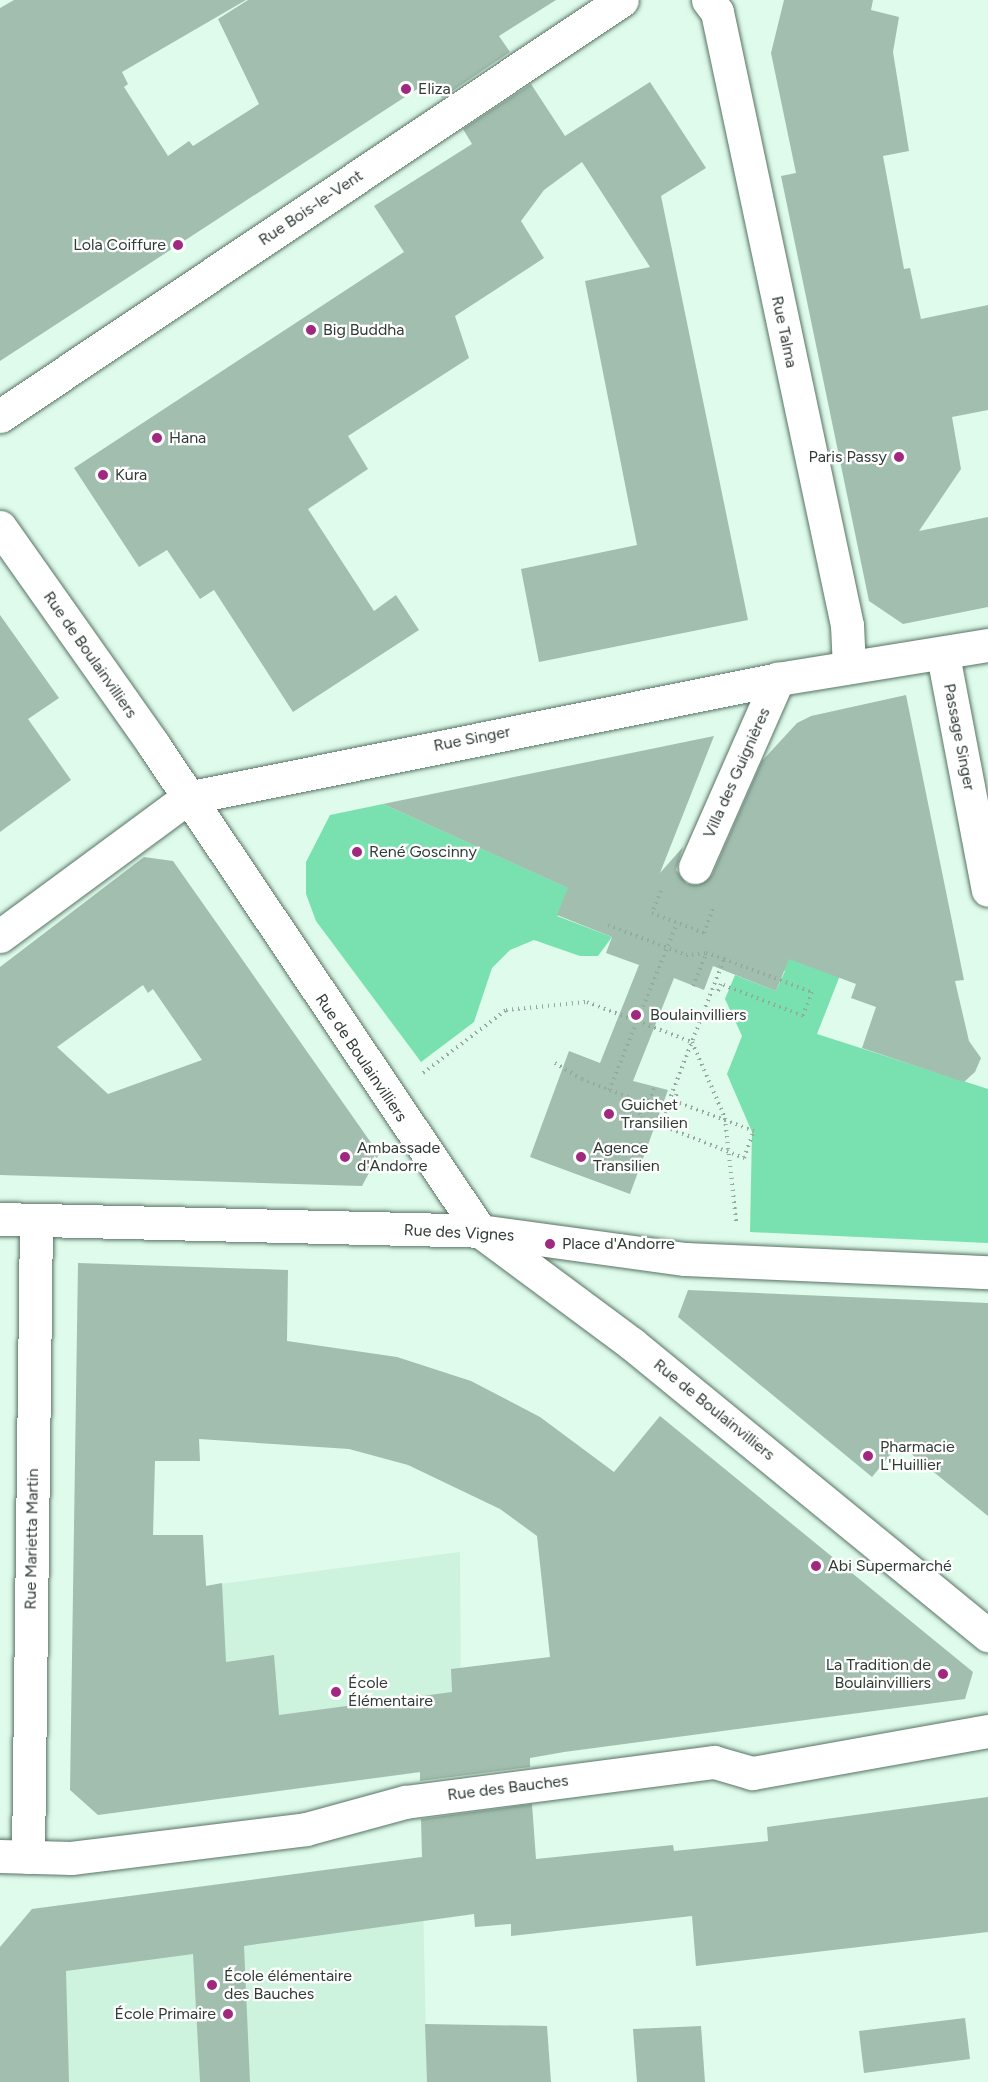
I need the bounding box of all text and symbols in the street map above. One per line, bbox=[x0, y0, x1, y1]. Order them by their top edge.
place label: Eliza bbox=[418, 79, 451, 99]
marker: Eliza bbox=[399, 82, 413, 96]
street label: Rue Bois-le-Vent bbox=[255, 166, 367, 250]
place label: Lola Coiffure bbox=[73, 235, 166, 255]
marker: Lola Coiffure bbox=[171, 238, 185, 252]
street label: Rue Talma bbox=[767, 294, 801, 370]
place label: Big Buddha bbox=[323, 320, 404, 340]
marker: Big Buddha bbox=[304, 323, 318, 337]
place label: Hana bbox=[169, 428, 206, 448]
marker: Hana bbox=[150, 431, 164, 445]
place label: Paris Passy bbox=[809, 447, 887, 467]
marker: Paris Passy bbox=[892, 450, 906, 464]
place label: Kura bbox=[115, 465, 147, 485]
marker: Kura bbox=[96, 468, 110, 482]
street label: Rue de Boulainvilliers bbox=[39, 588, 141, 722]
street label: Passage Singer bbox=[939, 682, 979, 792]
street label: Villa des Guignières bbox=[700, 705, 774, 841]
street label: Rue Singer bbox=[432, 722, 512, 756]
place label: René Goscinny bbox=[369, 842, 477, 862]
marker: René Goscinny bbox=[350, 845, 364, 859]
street label: Rue de Boulainvilliers bbox=[311, 990, 411, 1126]
place label: Boulainvilliers bbox=[650, 1005, 747, 1025]
marker: Boulainvilliers bbox=[627, 1006, 645, 1024]
place label: Guichet Transilien bbox=[621, 1095, 688, 1133]
marker: Guichet Transilien bbox=[602, 1107, 616, 1121]
place label: Ambassade d'Andorre bbox=[357, 1138, 440, 1176]
place label: Agence Transilien bbox=[593, 1138, 660, 1176]
marker: Ambassade d'Andorre bbox=[338, 1150, 352, 1164]
marker: Agence Transilien bbox=[574, 1150, 588, 1164]
street label: Rue des Vignes bbox=[403, 1221, 515, 1245]
place label: Place d'Andorre bbox=[562, 1234, 675, 1254]
marker: Place d'Andorre bbox=[543, 1237, 557, 1251]
street label: Rue de Boulainvilliers bbox=[650, 1355, 778, 1465]
place label: Pharmacie L'Huillier bbox=[880, 1437, 955, 1475]
marker: Pharmacie L'Huillier bbox=[861, 1449, 875, 1463]
street label: Rue Marietta Martin bbox=[21, 1468, 43, 1610]
place label: Abi Supermarché bbox=[828, 1556, 952, 1576]
marker: Abi Supermarché bbox=[809, 1559, 823, 1573]
place label: La Tradition de Boulainvilliers bbox=[826, 1655, 931, 1693]
marker: La Tradition de Boulainvilliers bbox=[936, 1667, 950, 1681]
place label: École Élémentaire bbox=[348, 1673, 433, 1711]
marker: École Élémentaire bbox=[329, 1685, 343, 1699]
street label: Rue des Bauches bbox=[446, 1771, 570, 1805]
place label: École élémentaire des Bauches bbox=[224, 1966, 352, 2004]
marker: École élémentaire des Bauches bbox=[205, 1978, 219, 1992]
place label: École Primaire bbox=[114, 2004, 216, 2024]
marker: École Primaire bbox=[221, 2007, 235, 2021]

